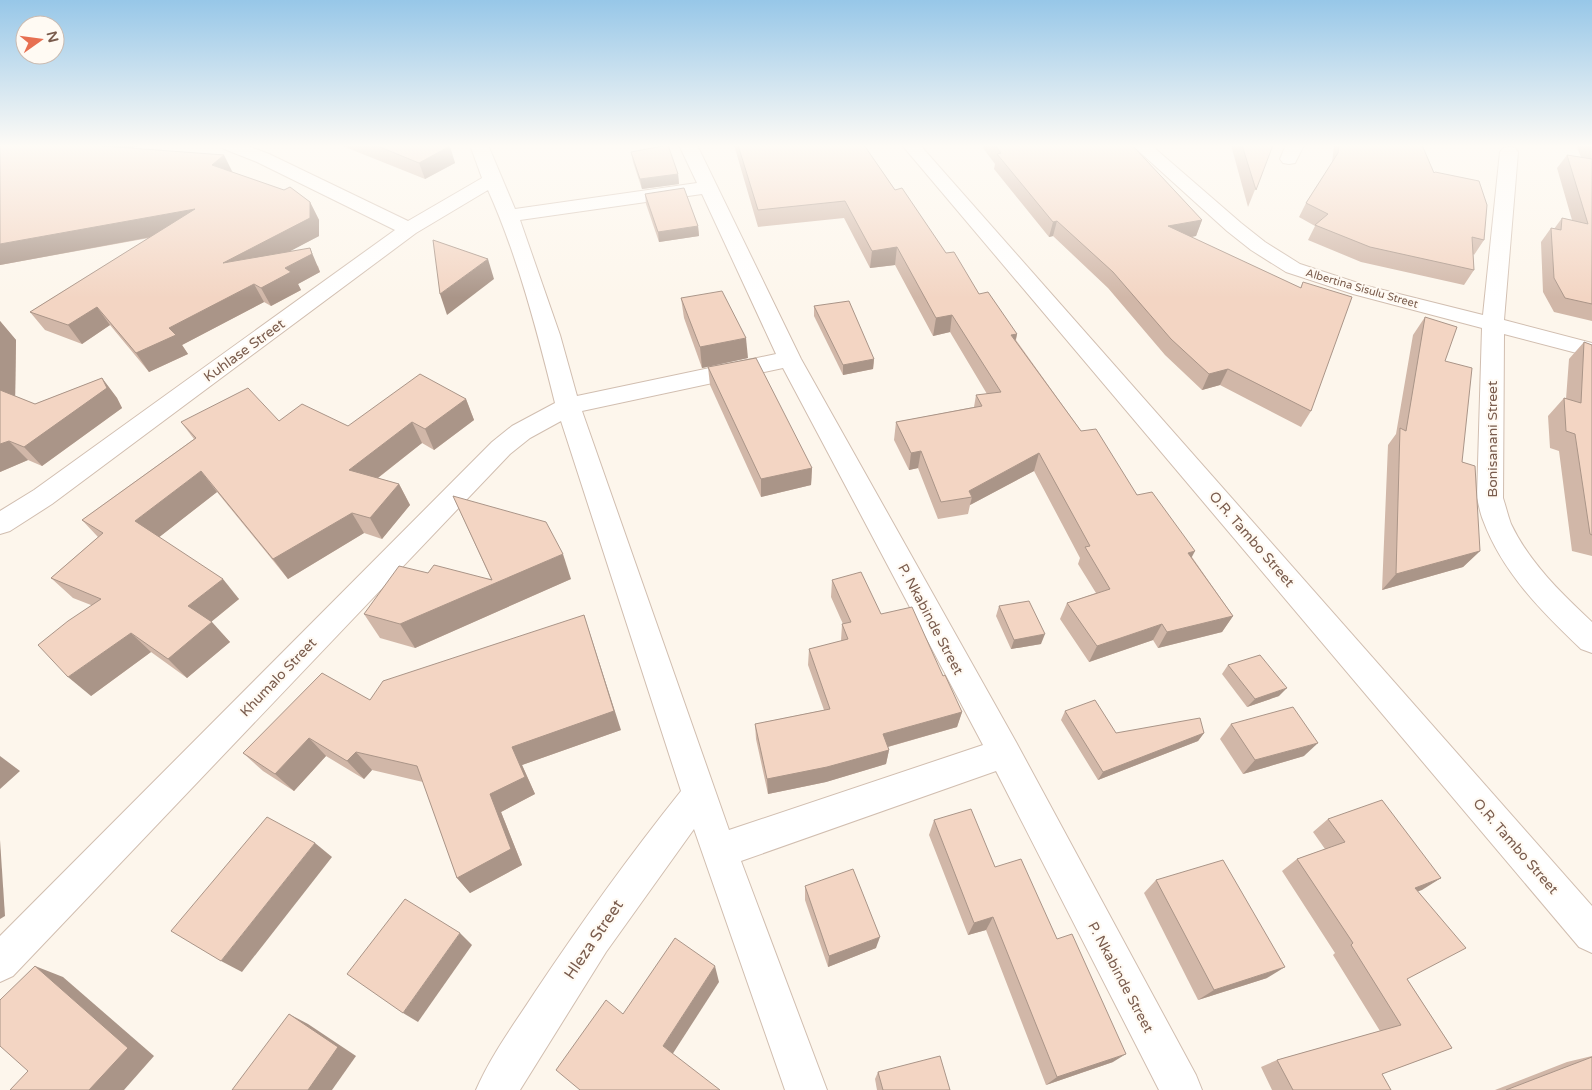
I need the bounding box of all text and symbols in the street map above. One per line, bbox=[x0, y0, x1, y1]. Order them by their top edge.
north arrow bbox=[15, 15, 65, 65]
text: N bbox=[43, 29, 62, 44]
street label: Albertina Sisulu Street bbox=[1304, 266, 1419, 311]
street label: Kuhlase Street bbox=[200, 315, 289, 386]
street label: Bonisanani Street bbox=[1484, 380, 1501, 497]
street label: O.R. Tambo Street bbox=[1206, 488, 1298, 591]
street label: P. Nkabinde Street bbox=[894, 561, 967, 678]
street label: Khumalo Street bbox=[237, 634, 321, 720]
street label: O.R. Tambo Street bbox=[1470, 795, 1562, 898]
street label: Hleza Street bbox=[560, 896, 628, 983]
street label: P. Nkabinde Street bbox=[1084, 919, 1157, 1036]

